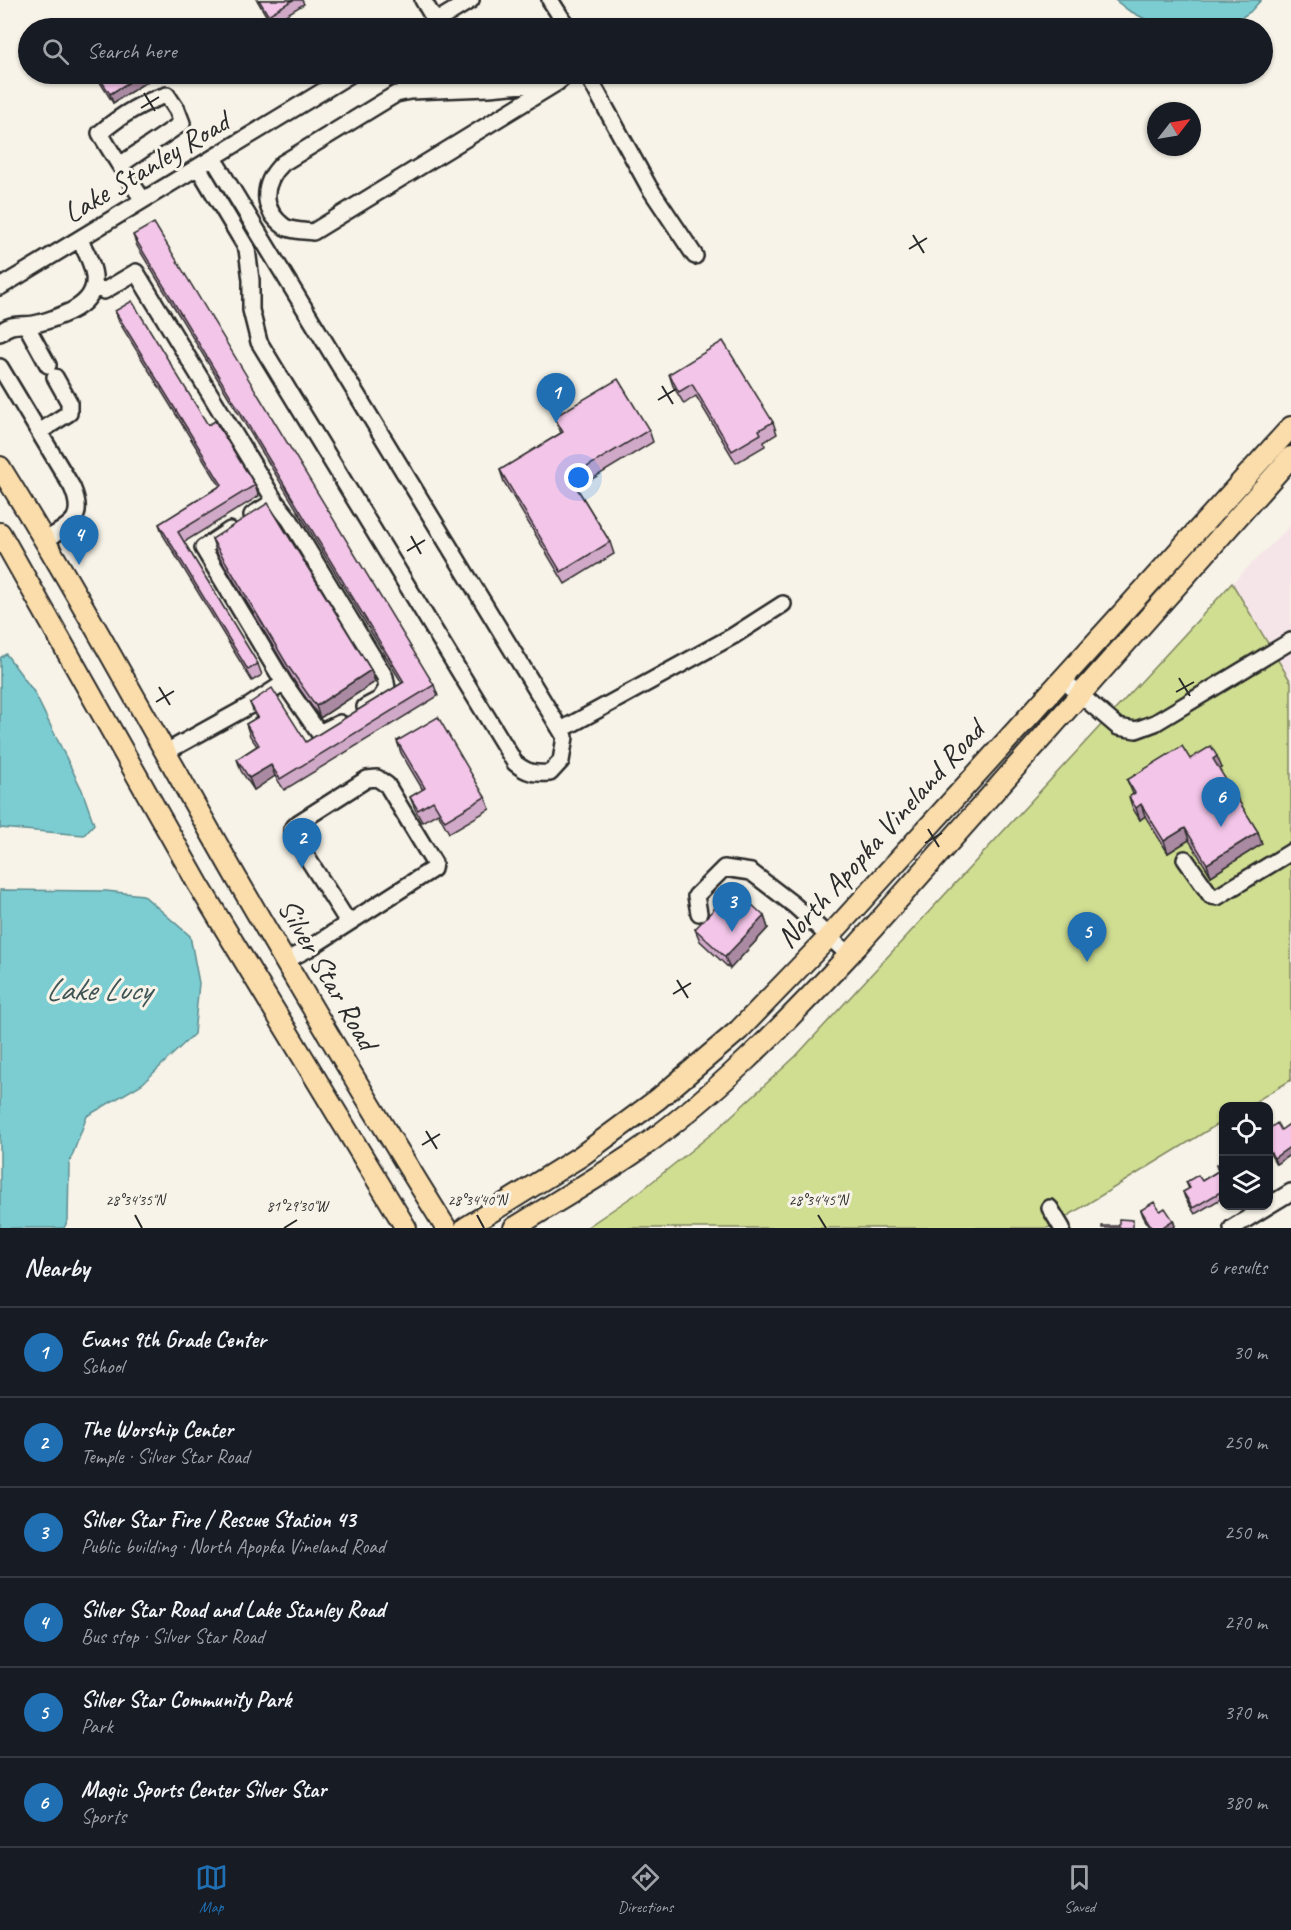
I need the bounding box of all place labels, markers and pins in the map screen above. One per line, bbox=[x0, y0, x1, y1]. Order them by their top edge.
pin: 1 bbox=[536, 374, 576, 423]
pin: 4 bbox=[60, 516, 98, 565]
pin: 6 bbox=[1202, 778, 1240, 827]
pin: 2 bbox=[282, 818, 322, 868]
pin: 3 bbox=[712, 882, 752, 932]
pin: 5 bbox=[1068, 912, 1106, 962]

